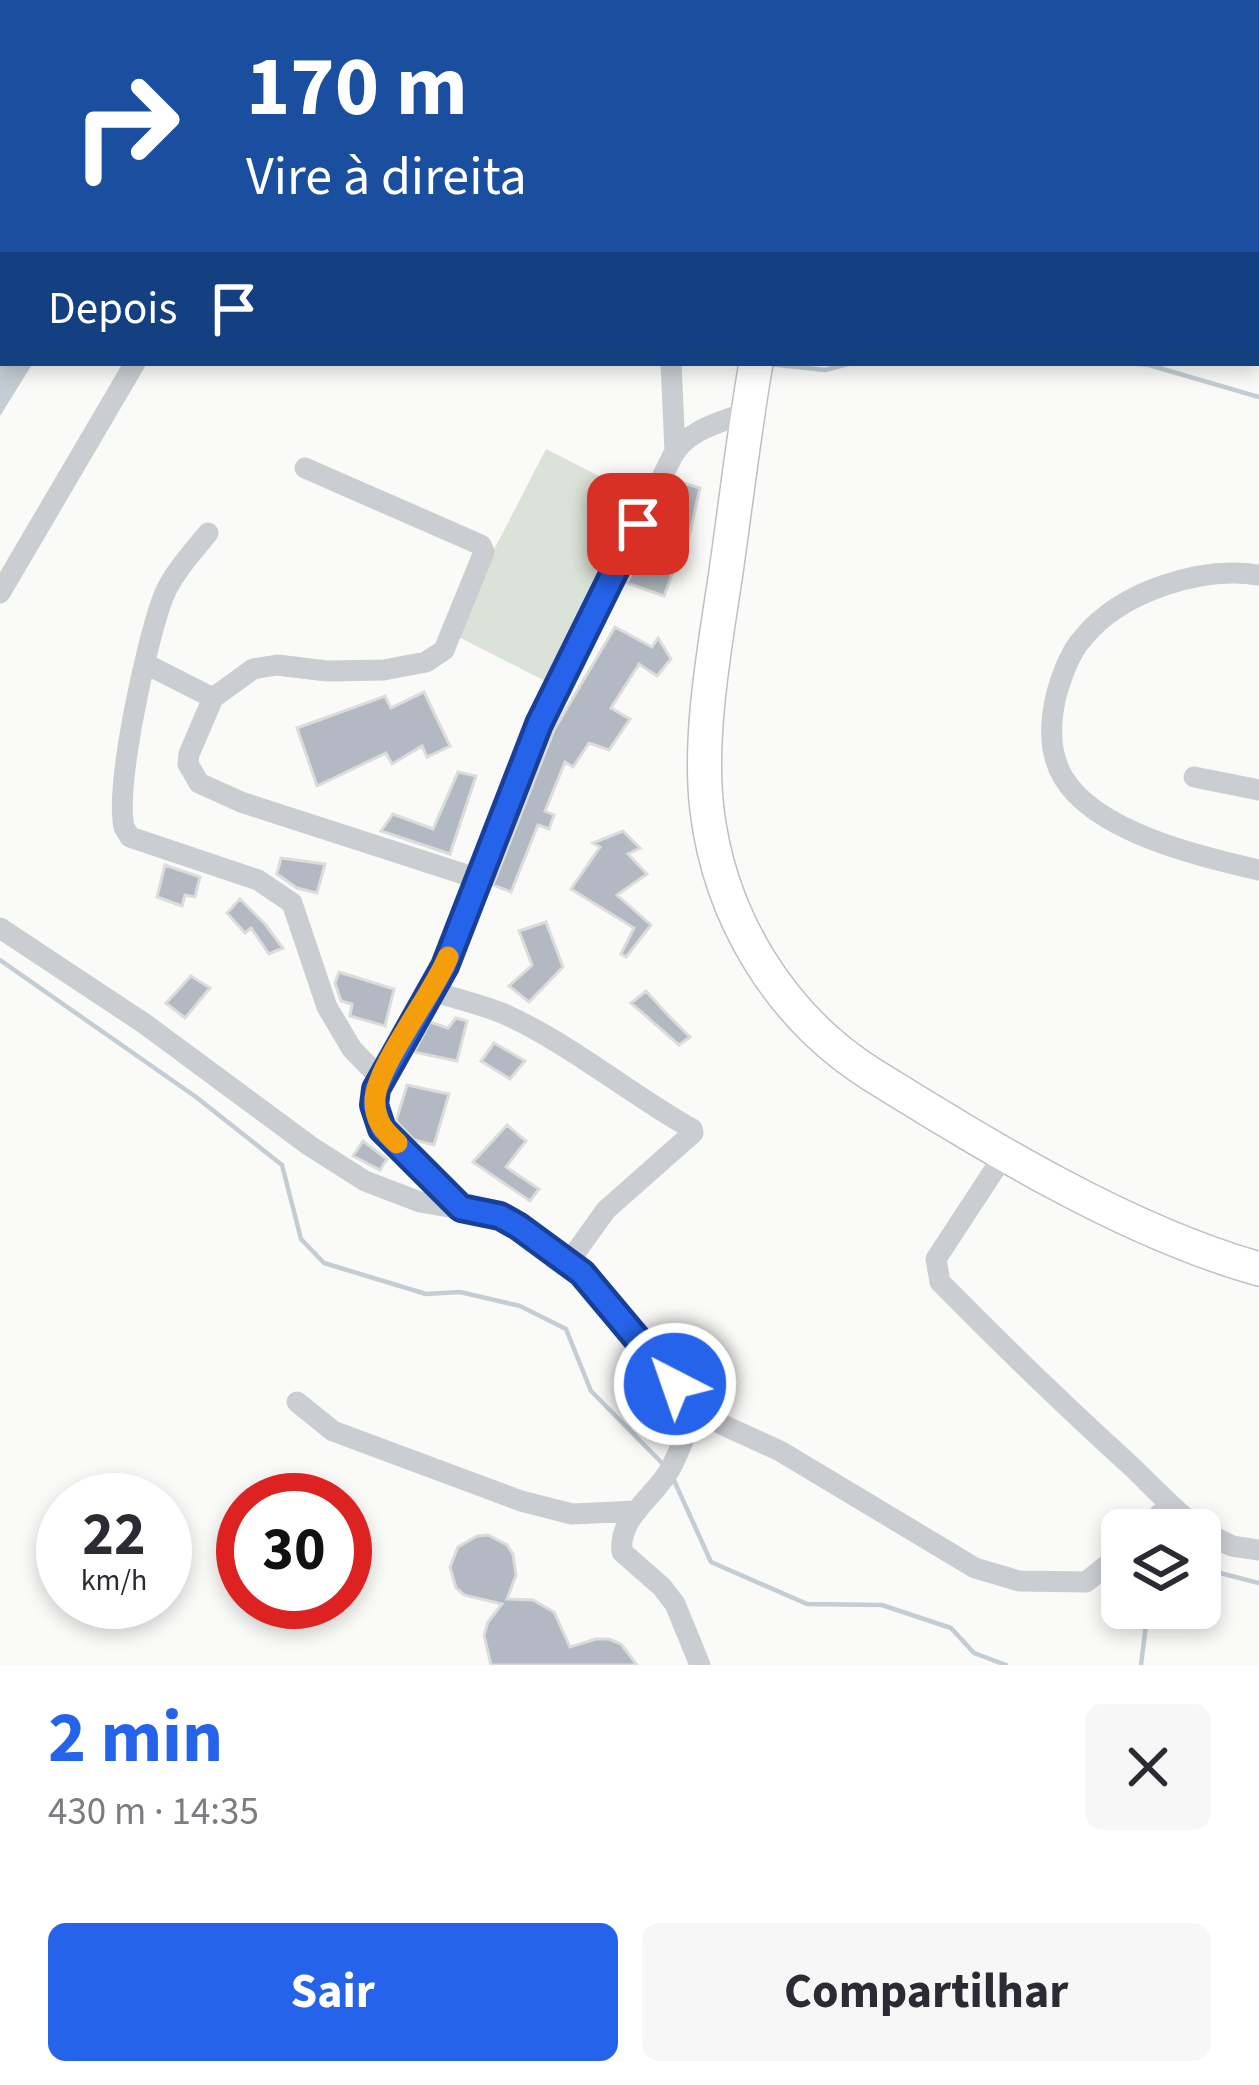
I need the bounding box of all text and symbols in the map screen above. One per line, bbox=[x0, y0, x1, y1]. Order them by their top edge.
text: 170 m bbox=[246, 28, 468, 148]
icon: right bbox=[48, 48, 204, 204]
text: Vire à direita bbox=[246, 139, 527, 216]
icon: arrive bbox=[201, 276, 267, 342]
text: Depois bbox=[48, 277, 177, 341]
pin bbox=[587, 473, 689, 575]
icon: arrive bbox=[605, 491, 671, 557]
position arrow bbox=[612, 1321, 738, 1447]
speed limit sign: 30 bbox=[216, 1473, 372, 1629]
text: 22 bbox=[82, 1493, 146, 1578]
map controls bbox=[1101, 1509, 1221, 1629]
button: layers bbox=[1101, 1509, 1221, 1629]
text: km/h bbox=[81, 1559, 147, 1602]
text: 2 min bbox=[48, 1687, 223, 1790]
button: close bbox=[1085, 1704, 1211, 1830]
text: 430 m · 14:35 bbox=[48, 1784, 259, 1840]
button: Sair bbox=[48, 1923, 618, 2061]
button: Compartilhar bbox=[642, 1923, 1211, 2061]

